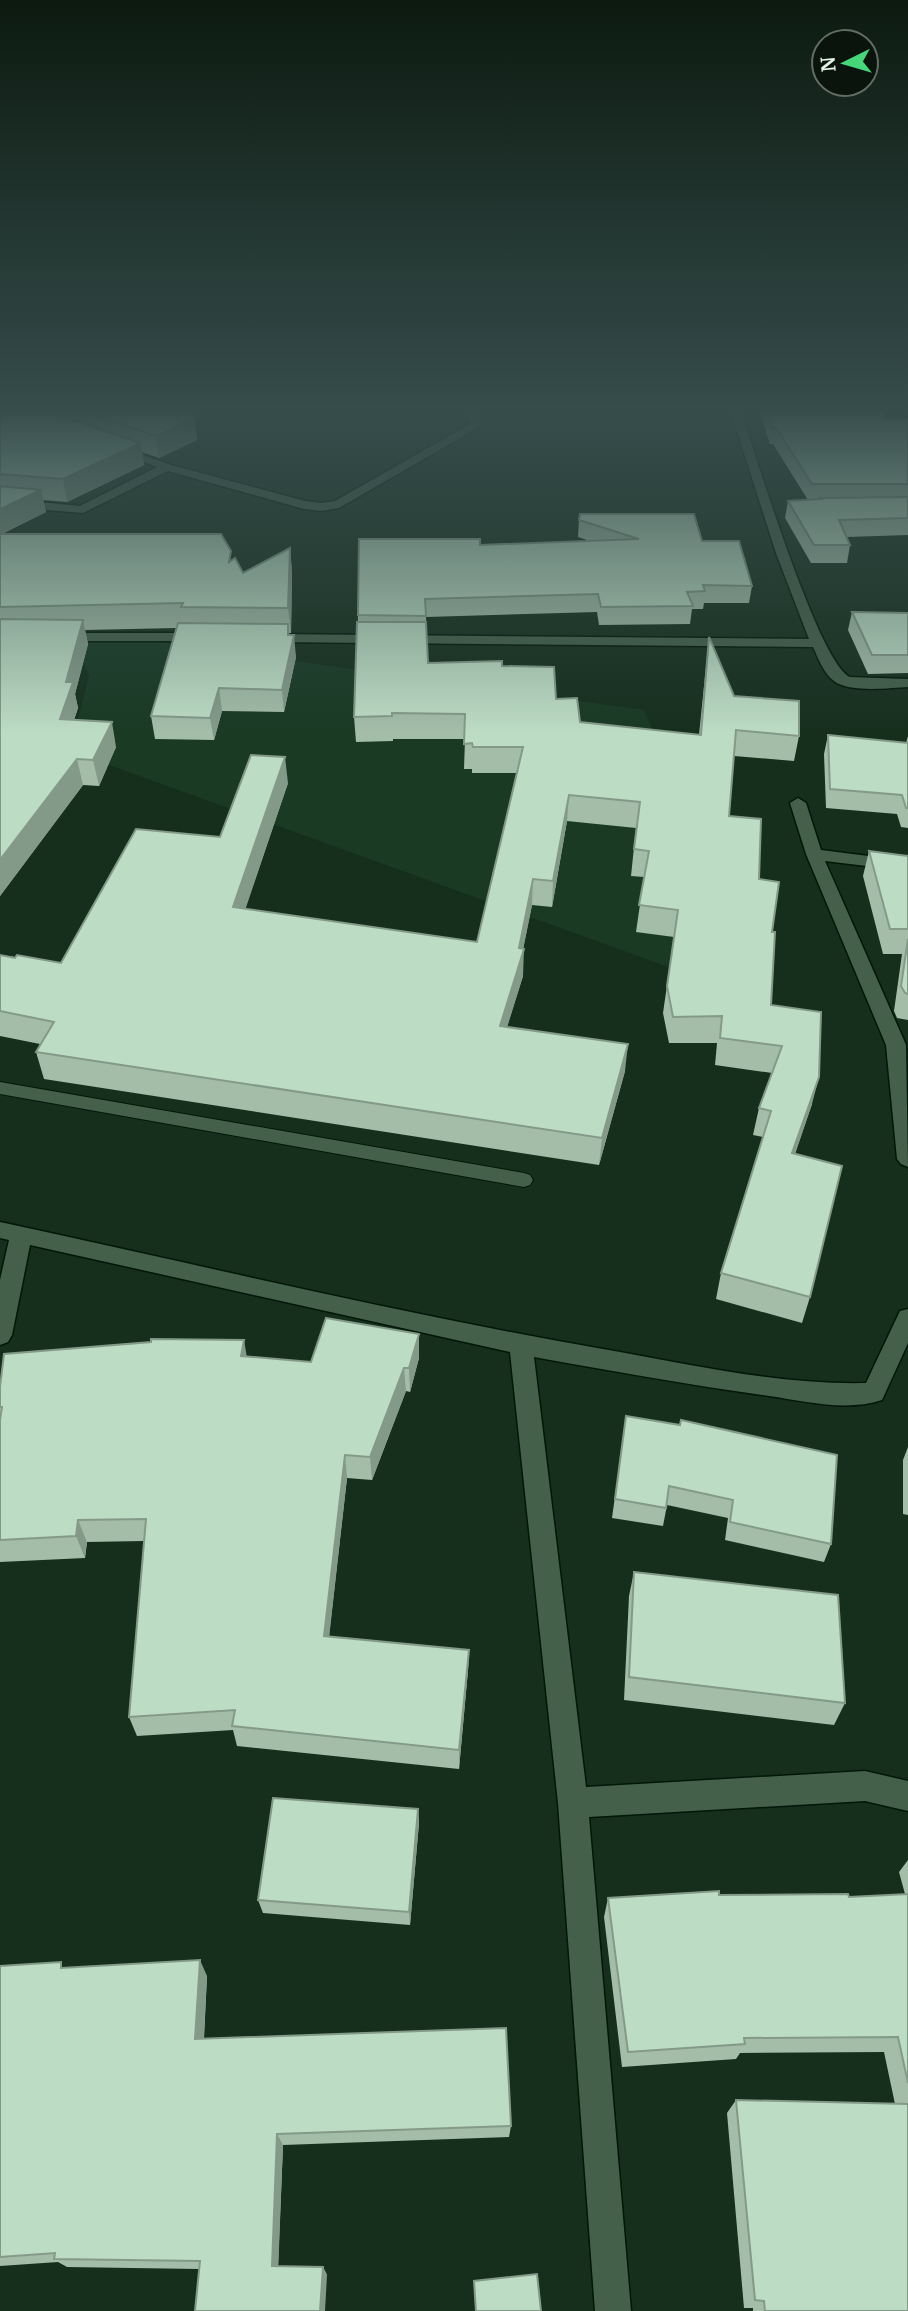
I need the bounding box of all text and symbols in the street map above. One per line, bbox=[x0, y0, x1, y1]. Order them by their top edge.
north arrow bbox=[810, 28, 880, 98]
text: N bbox=[815, 56, 841, 73]

